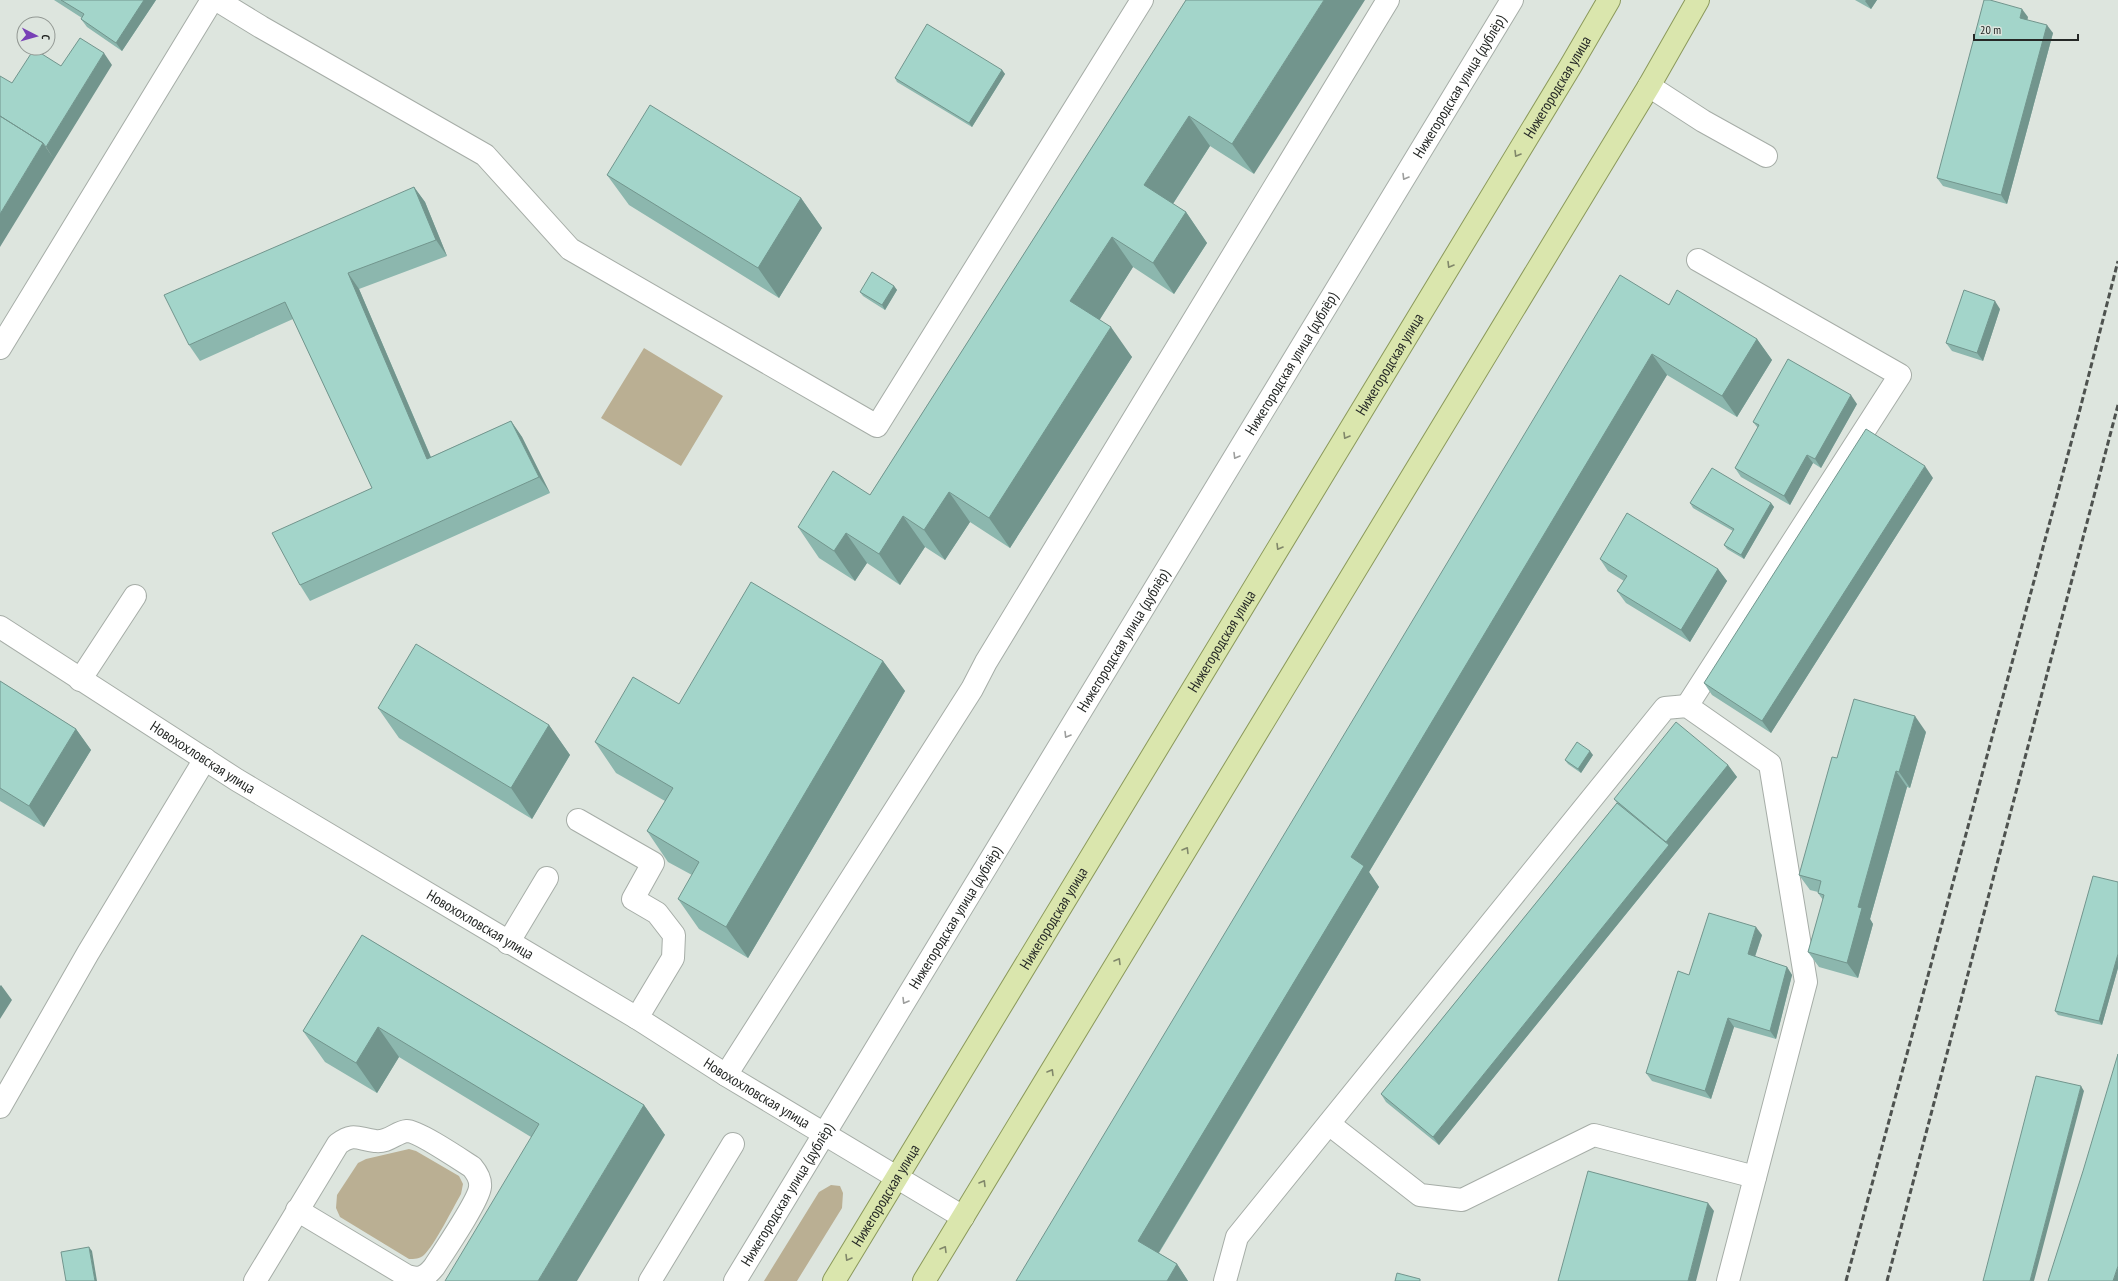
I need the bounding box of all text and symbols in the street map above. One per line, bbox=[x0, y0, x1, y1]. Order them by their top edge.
street label: Нижегородская улица (дублёр) bbox=[1408, 11, 1510, 161]
north arrow bbox=[16, 16, 56, 56]
scale bar bbox=[1974, 16, 2078, 42]
text: 20 m bbox=[1980, 22, 2001, 37]
street label: Нижегородская улица bbox=[1519, 32, 1595, 142]
text: С bbox=[39, 34, 53, 40]
one-way arrow bbox=[1515, 150, 1522, 157]
one-way arrow bbox=[1402, 173, 1409, 180]
one-way arrow bbox=[1447, 261, 1454, 268]
street label: Нижегородская улица (дублёр) bbox=[1240, 288, 1342, 438]
street label: Нижегородская улица bbox=[1351, 310, 1428, 419]
one-way arrow bbox=[1343, 432, 1351, 439]
one-way arrow bbox=[1233, 452, 1240, 459]
one-way arrow bbox=[1276, 543, 1283, 550]
street label: Нижегородская улица (дублёр) bbox=[1072, 565, 1174, 715]
street label: Нижегородская улица bbox=[1183, 587, 1260, 696]
street label: Новохохловская улица bbox=[147, 716, 259, 798]
one-way arrow bbox=[1064, 731, 1071, 738]
street label: Нижегородская улица (дублёр) bbox=[904, 842, 1006, 992]
one-way arrow bbox=[1181, 847, 1188, 854]
street label: Нижегородская улица bbox=[1015, 864, 1092, 973]
street label: Новохохловская улица bbox=[424, 885, 537, 963]
one-way arrow bbox=[1113, 958, 1121, 965]
one-way arrow bbox=[903, 997, 910, 1004]
street label: Новохохловская улица bbox=[700, 1053, 814, 1132]
one-way arrow bbox=[1046, 1069, 1053, 1076]
street label: Нижегородская улица (дублёр) bbox=[736, 1119, 838, 1269]
street label: Нижегородская улица bbox=[847, 1141, 924, 1250]
one-way arrow bbox=[979, 1180, 986, 1187]
one-way arrow bbox=[939, 1246, 946, 1253]
one-way arrow bbox=[845, 1254, 853, 1261]

